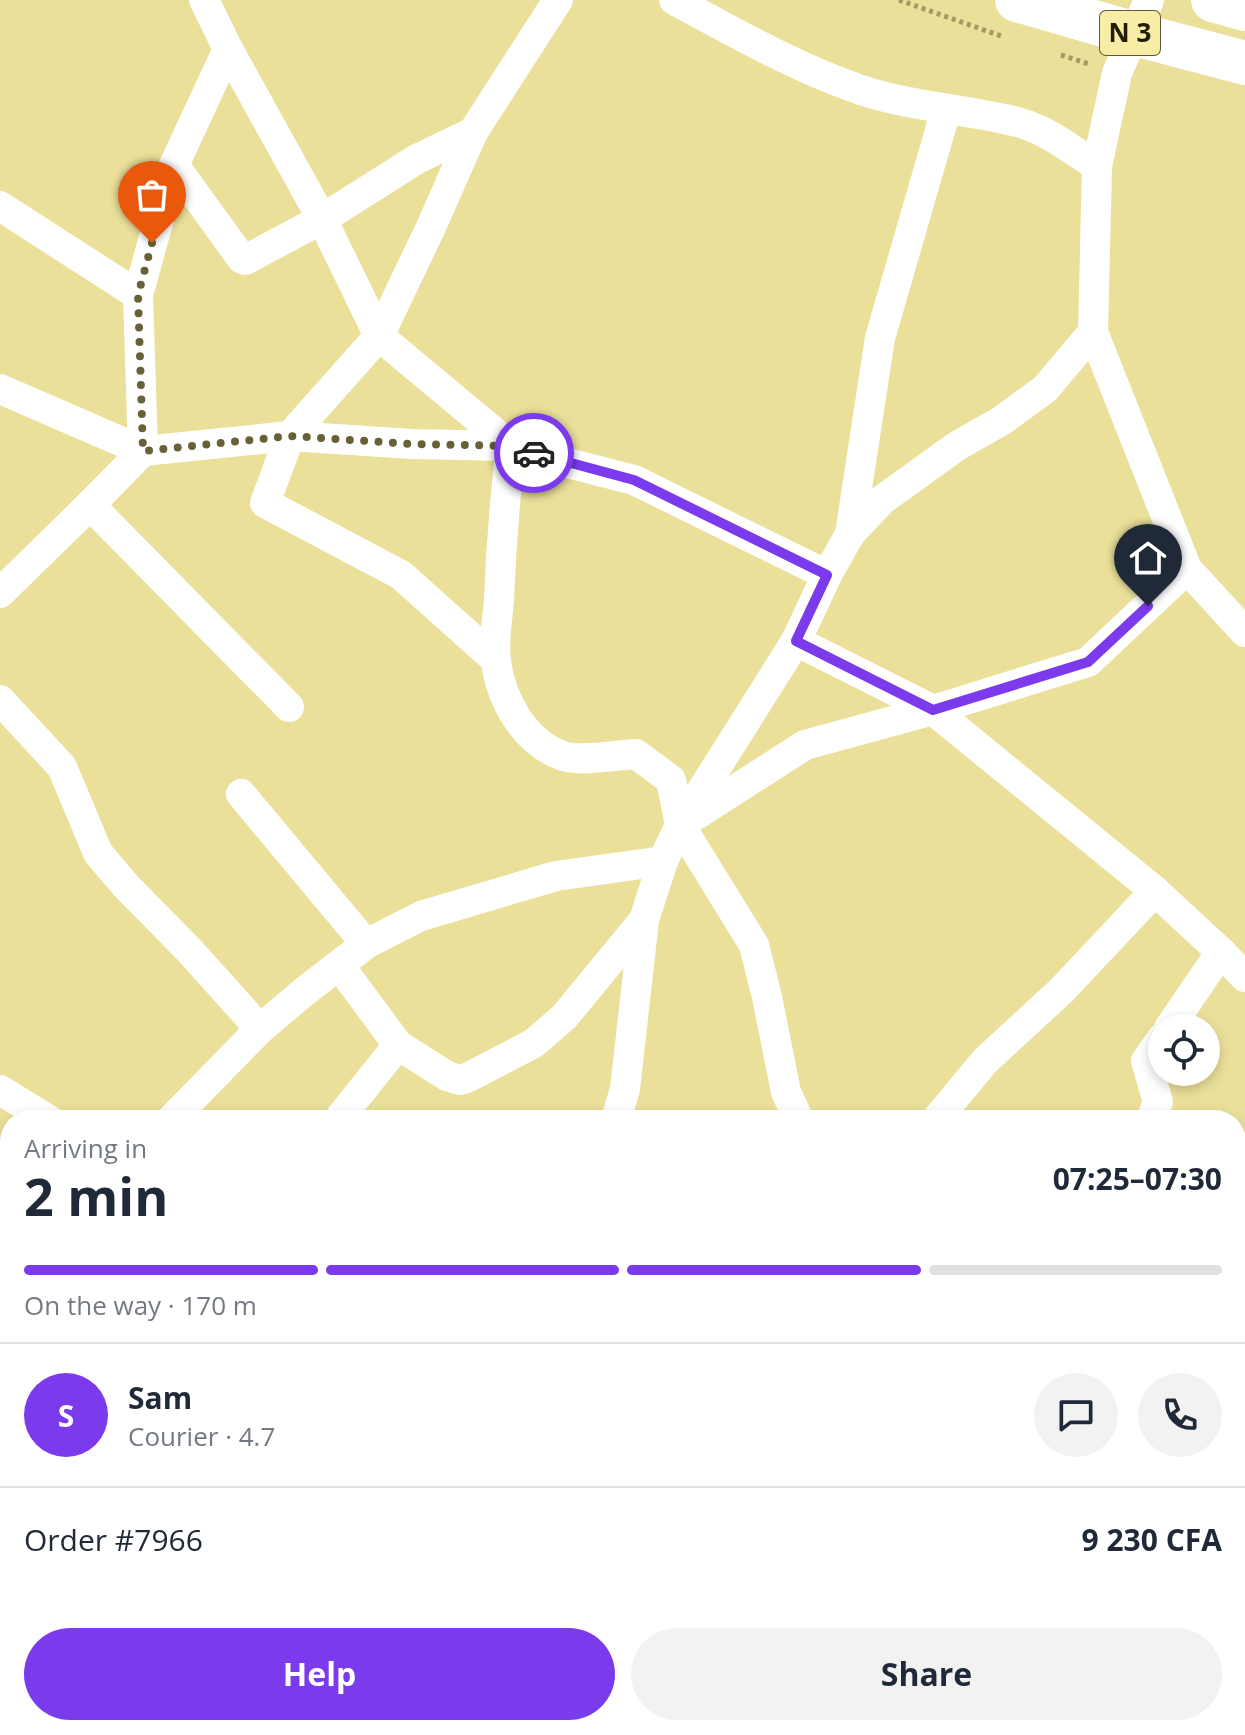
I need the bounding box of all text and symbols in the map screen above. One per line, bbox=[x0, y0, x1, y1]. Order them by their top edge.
road number: N 3 bbox=[1100, 11, 1160, 55]
pin bbox=[118, 161, 186, 243]
icon: bag bbox=[130, 173, 174, 217]
courier bbox=[494, 413, 574, 493]
icon: car bbox=[512, 431, 556, 475]
pin bbox=[1114, 524, 1182, 606]
icon: home bbox=[1126, 536, 1170, 580]
map controls bbox=[1148, 1014, 1220, 1086]
button: locate bbox=[1148, 1014, 1220, 1086]
text: Arriving in bbox=[24, 1130, 147, 1166]
text: 07:25–07:30 bbox=[1053, 1158, 1222, 1199]
text: 2 min bbox=[24, 1160, 168, 1231]
text: On the way · 170 m bbox=[24, 1287, 257, 1323]
button: chat bbox=[1034, 1373, 1118, 1457]
button: phone bbox=[1138, 1373, 1222, 1457]
text: Sam bbox=[128, 1377, 192, 1418]
text: S bbox=[58, 1395, 74, 1436]
text: Courier · 4.7 bbox=[128, 1418, 275, 1454]
text: Order #7966 bbox=[24, 1519, 203, 1560]
text: 9 230 CFA bbox=[1082, 1519, 1222, 1560]
button: Help bbox=[24, 1628, 615, 1720]
button: Share bbox=[631, 1628, 1222, 1720]

